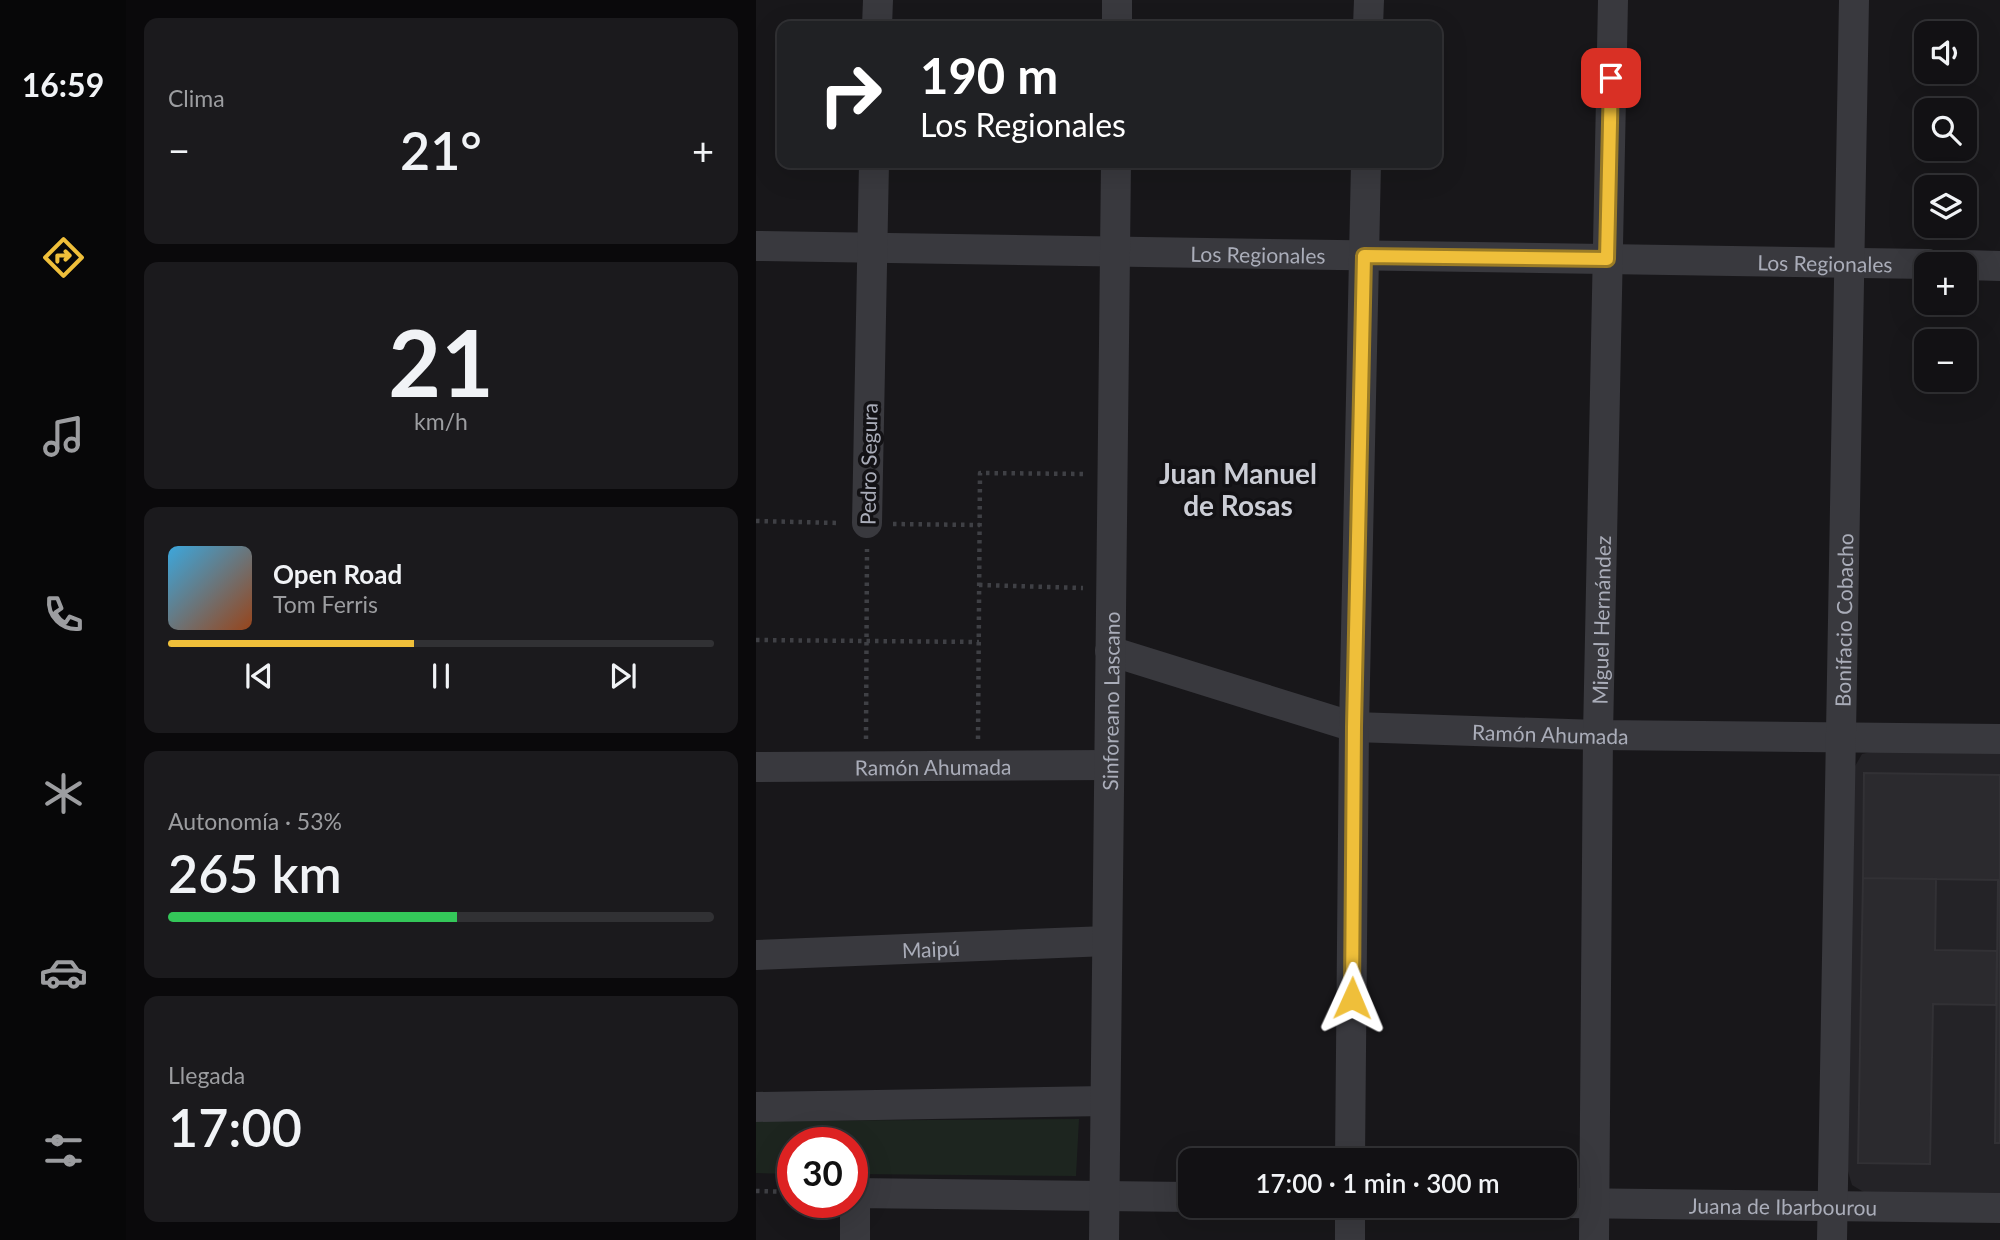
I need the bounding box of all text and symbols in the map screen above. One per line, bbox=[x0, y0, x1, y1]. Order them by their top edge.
map controls bbox=[1914, 21, 1977, 392]
button: sound bbox=[1914, 21, 1977, 84]
text: 190 m bbox=[920, 46, 1058, 104]
pin bbox=[1581, 48, 1641, 108]
icon: right bbox=[805, 49, 896, 140]
icon: arrive bbox=[1592, 59, 1630, 97]
text: 16:59 bbox=[22, 65, 104, 104]
text: Clima bbox=[168, 84, 225, 112]
button: search bbox=[1914, 98, 1977, 161]
text: Los Regionales bbox=[920, 105, 1126, 144]
text: 21° bbox=[400, 119, 482, 181]
text: − bbox=[168, 127, 190, 173]
text: + bbox=[692, 127, 714, 173]
button: layers bbox=[1914, 175, 1977, 238]
icon: directions bbox=[39, 233, 88, 282]
street label: Los Regionales bbox=[1190, 240, 1326, 267]
street label: Los Regionales bbox=[1757, 249, 1893, 276]
button: + bbox=[1914, 252, 1977, 315]
text: 21 bbox=[388, 307, 494, 416]
button: − bbox=[1914, 329, 1977, 392]
street label: Pedro Segura bbox=[854, 403, 882, 525]
text: km/h bbox=[414, 407, 468, 435]
icon: music bbox=[39, 412, 88, 461]
district label: Juan Manuel de Rosas bbox=[1159, 456, 1317, 522]
street label: Bonifacio Cobacho bbox=[1829, 533, 1857, 707]
street label: Miguel Hernández bbox=[1586, 535, 1615, 705]
text: Open Road bbox=[273, 558, 402, 590]
icon: phone bbox=[39, 590, 88, 639]
text: Tom Ferris bbox=[273, 590, 378, 618]
street label: Sinforeano Lascano bbox=[1097, 611, 1124, 791]
icon: previous bbox=[240, 657, 278, 695]
icon: pause bbox=[422, 657, 460, 695]
icon: next bbox=[604, 657, 642, 695]
street label: Ramón Ahumada bbox=[1472, 718, 1629, 748]
street label: Ramón Ahumada bbox=[855, 753, 1011, 779]
icon: climate bbox=[39, 769, 88, 818]
text: Autonomía · 53% bbox=[168, 807, 342, 835]
text: 265 km bbox=[168, 842, 342, 904]
street label: Maipú bbox=[901, 934, 960, 962]
icon: car bbox=[39, 948, 88, 997]
position arrow bbox=[1315, 961, 1389, 1035]
text: Llegada bbox=[168, 1061, 245, 1089]
text: 17:00 bbox=[168, 1096, 302, 1158]
icon: filters bbox=[39, 1126, 88, 1175]
speed limit sign: 30 bbox=[777, 1127, 868, 1218]
text: 17:00 · 1 min · 300 m bbox=[1255, 1167, 1500, 1199]
street label: Juana de Ibarbourou bbox=[1689, 1192, 1877, 1219]

